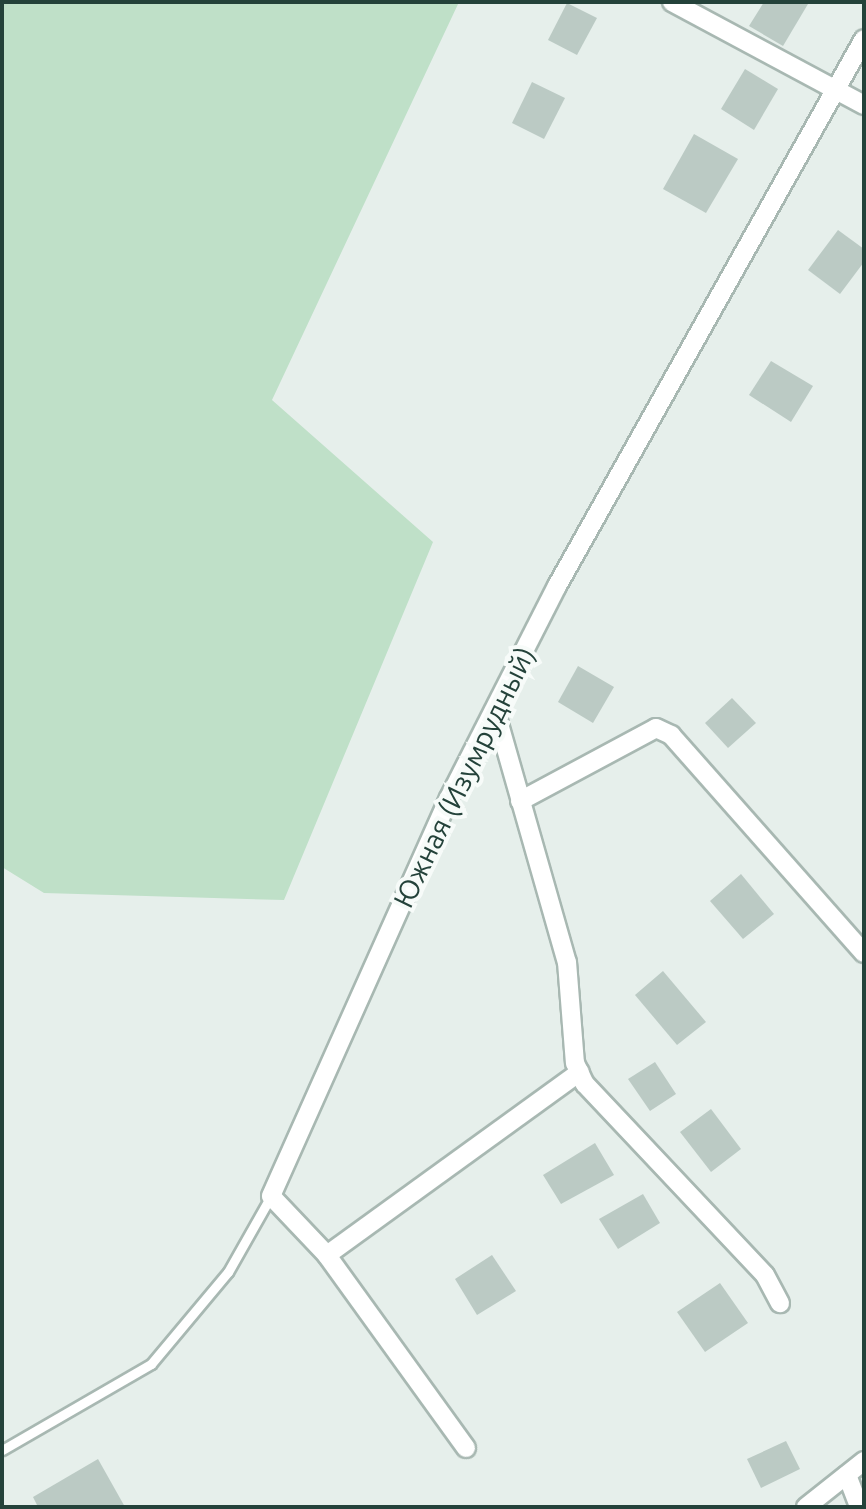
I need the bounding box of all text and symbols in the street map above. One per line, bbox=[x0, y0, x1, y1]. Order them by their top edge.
street label: Южная (Изумрудный) bbox=[386, 641, 542, 913]

